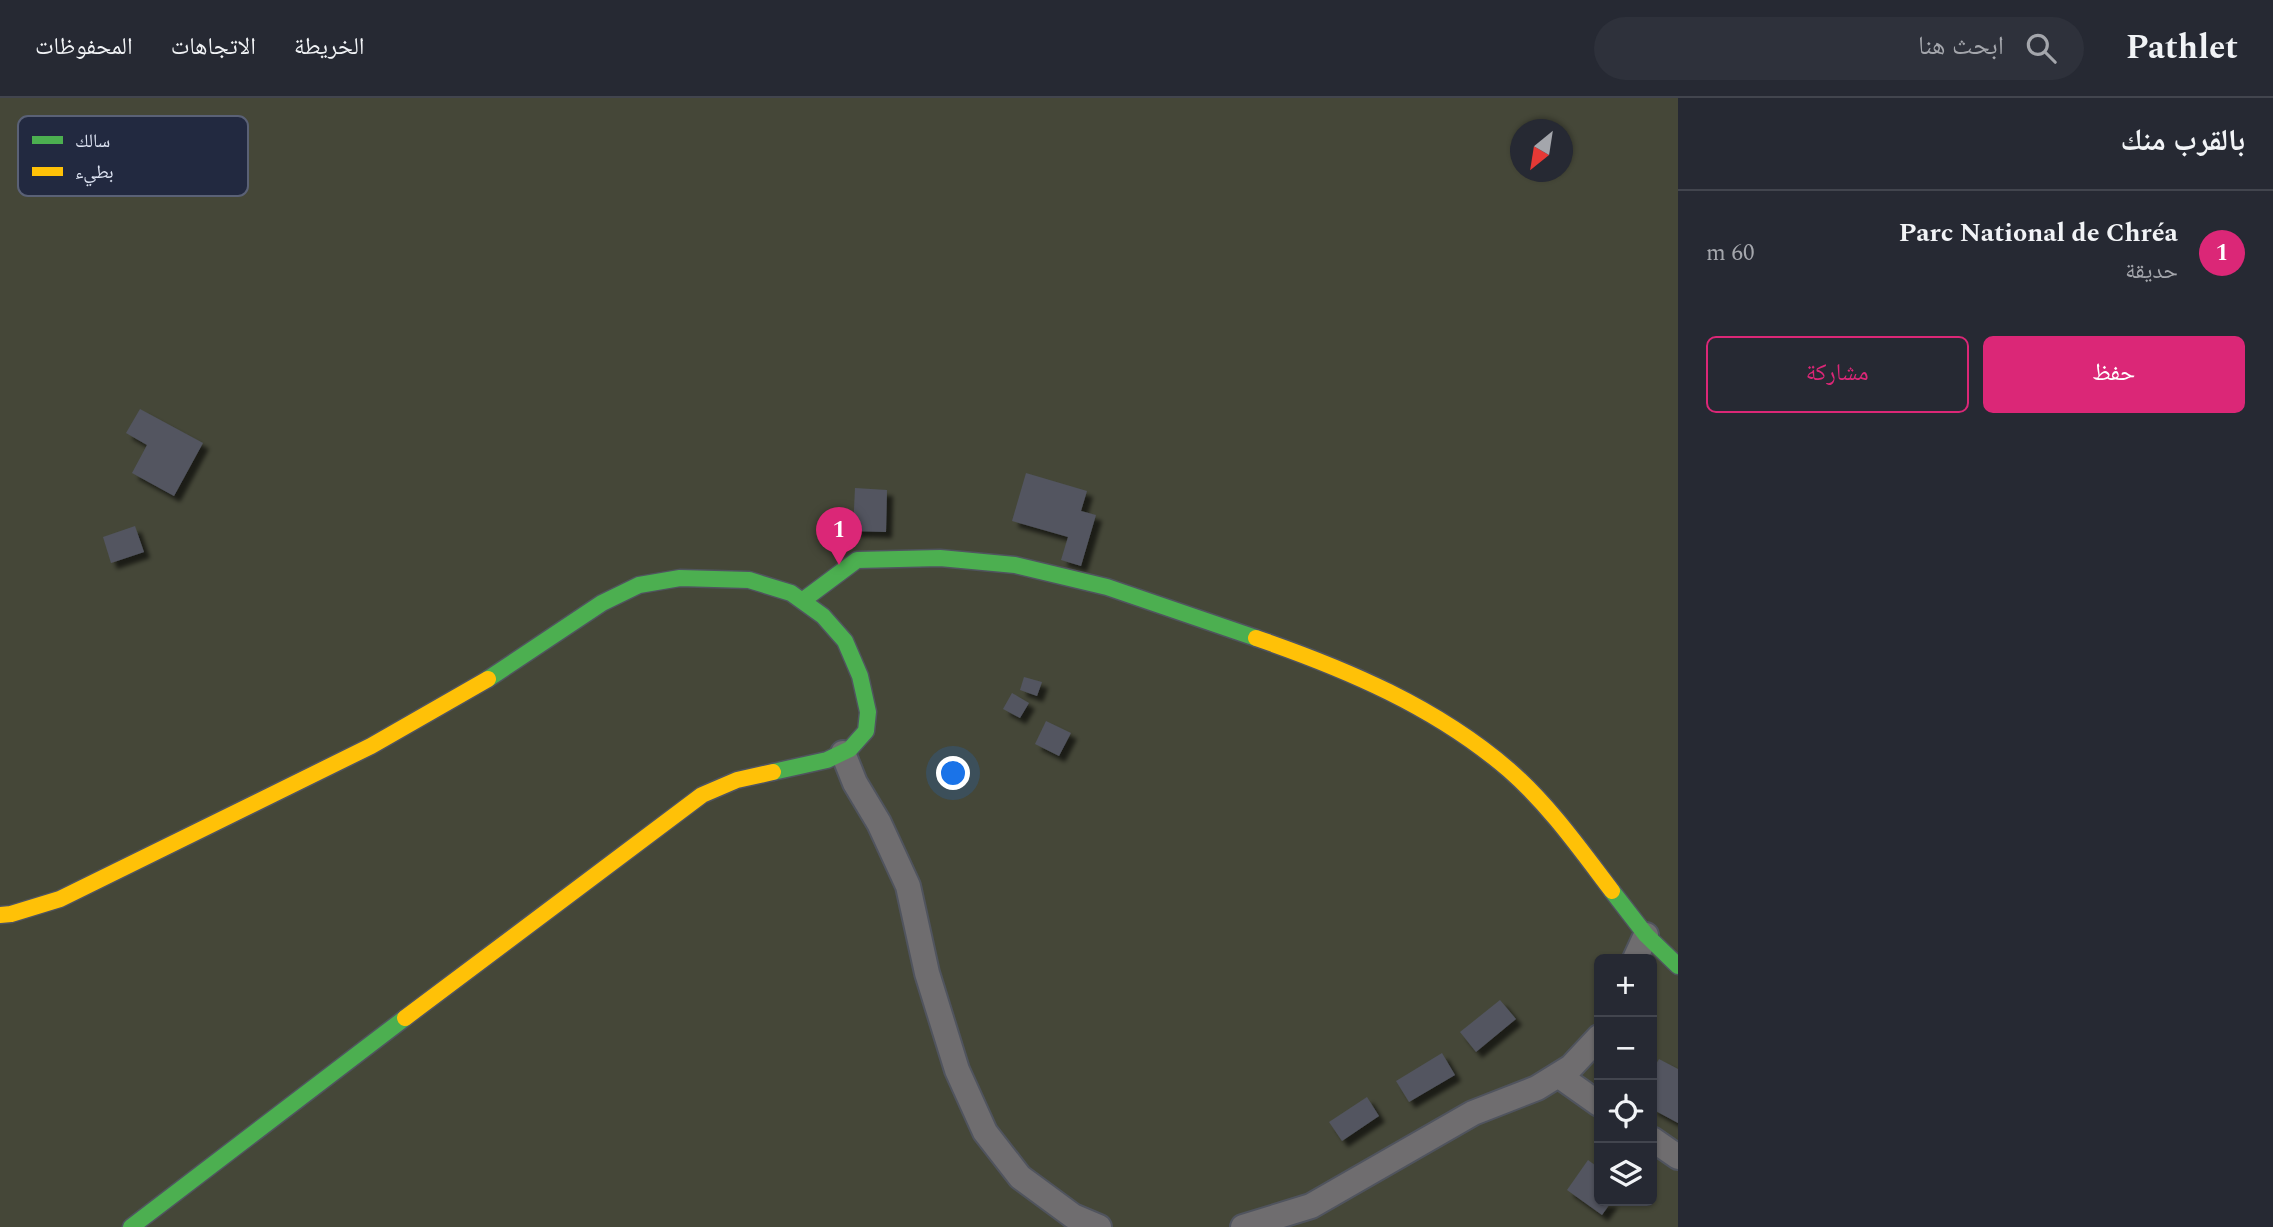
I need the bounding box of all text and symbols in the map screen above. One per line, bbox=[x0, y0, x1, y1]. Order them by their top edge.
search box bbox=[1594, 17, 2084, 80]
text: Pathlet bbox=[2126, 23, 2238, 73]
text: ابحث هنا bbox=[1918, 26, 2004, 66]
text: المحفوظات bbox=[35, 29, 133, 65]
text: الاتجاهات bbox=[171, 29, 256, 65]
text: الخريطة bbox=[294, 29, 365, 65]
icon: search bbox=[2022, 29, 2060, 67]
legend bbox=[18, 116, 248, 196]
text: بالقرب منك bbox=[2120, 118, 2245, 164]
north arrow bbox=[1510, 119, 1573, 182]
text: سالك bbox=[75, 127, 110, 156]
text: بطيء bbox=[75, 158, 114, 187]
text: Parc National de Chréa bbox=[1899, 213, 2178, 253]
text: 60 m bbox=[1706, 236, 1755, 271]
text: 1 bbox=[2216, 236, 2228, 271]
text: حديقة bbox=[2125, 254, 2178, 289]
button: مشاركة bbox=[1706, 336, 1969, 413]
button: حفظ bbox=[1983, 336, 2245, 413]
pin: 1 bbox=[816, 507, 862, 565]
your location bbox=[936, 756, 970, 790]
map controls bbox=[1594, 954, 1657, 1206]
button: + bbox=[1594, 954, 1657, 1017]
button: − bbox=[1594, 1017, 1657, 1080]
button: locate bbox=[1594, 1080, 1657, 1143]
button: layers bbox=[1594, 1143, 1657, 1206]

